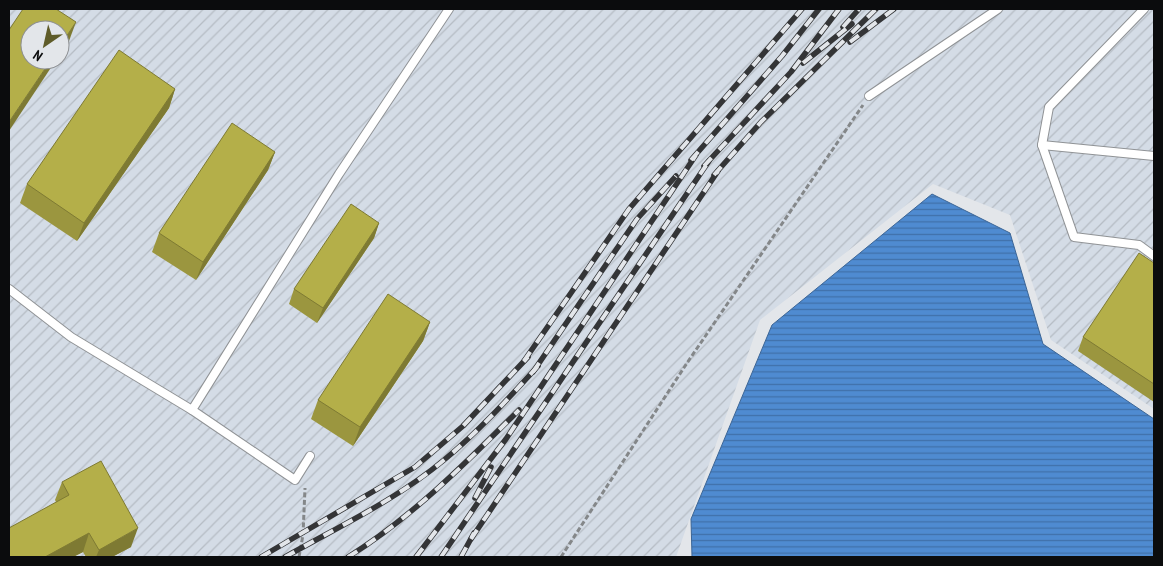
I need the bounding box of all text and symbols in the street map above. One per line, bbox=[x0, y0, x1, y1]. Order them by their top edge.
north arrow bbox=[20, 20, 70, 70]
text: N bbox=[30, 46, 46, 65]

